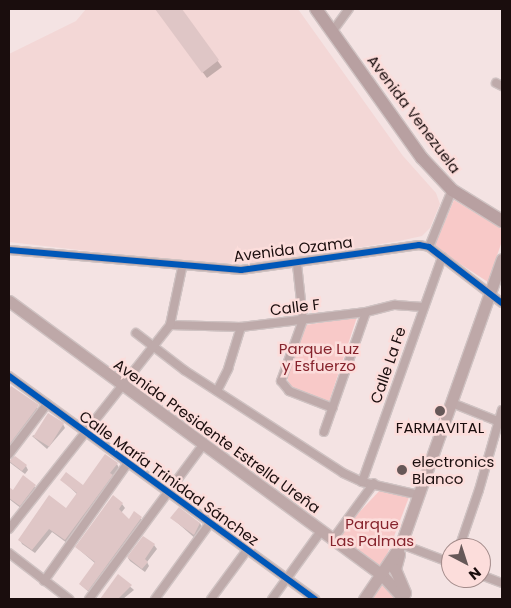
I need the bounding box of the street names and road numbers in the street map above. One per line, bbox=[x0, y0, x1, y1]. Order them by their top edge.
street label: Avenida Venezuela bbox=[364, 51, 464, 177]
street label: Avenida Ozama bbox=[232, 233, 354, 265]
street label: Calle F bbox=[269, 295, 321, 319]
street label: Calle La Fe bbox=[366, 324, 410, 406]
street label: Avenida Presidente Estrella Ureña bbox=[110, 355, 324, 517]
street label: Calle María Trinidad Sánchez bbox=[76, 407, 262, 549]

